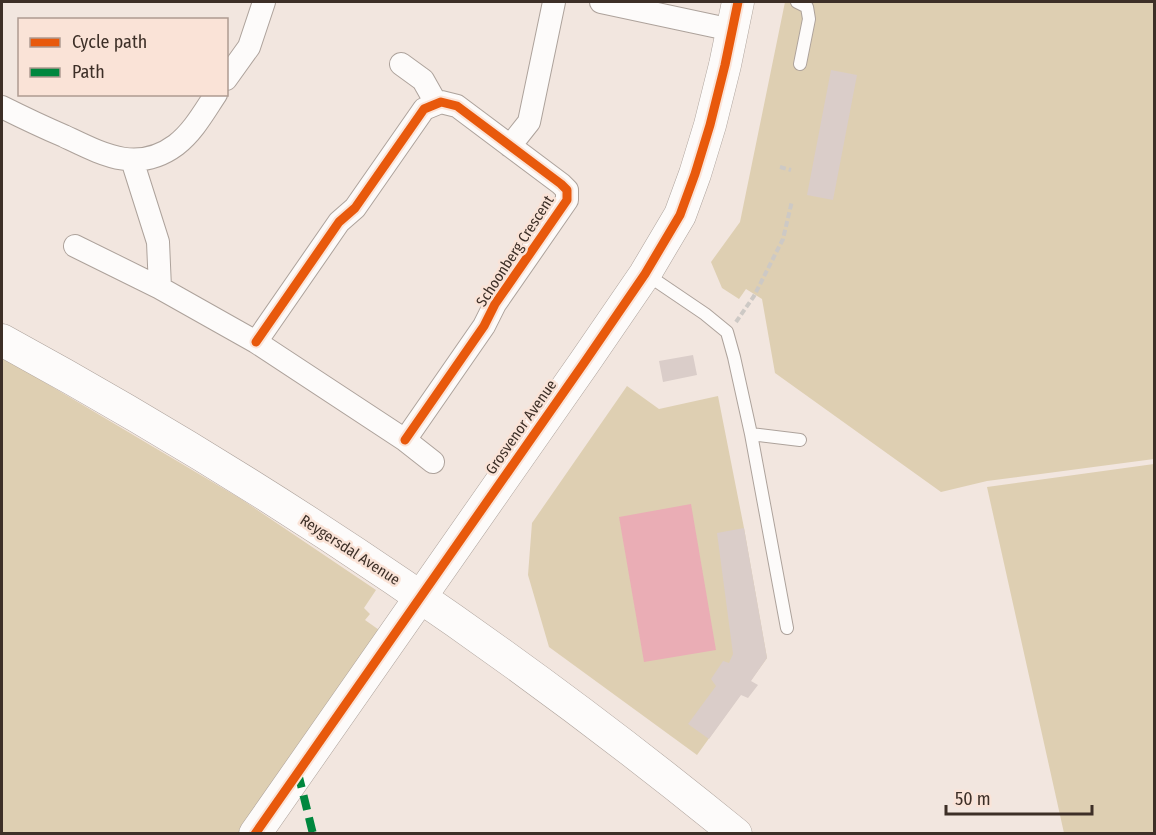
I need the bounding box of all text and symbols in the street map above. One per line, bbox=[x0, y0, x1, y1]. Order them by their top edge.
legend bbox=[18, 18, 228, 96]
text: Cycle path bbox=[72, 31, 147, 53]
text: Path bbox=[72, 61, 105, 83]
street label: Schoonberg Crescent bbox=[472, 192, 558, 310]
street label: Grosvenor Avenue bbox=[482, 376, 560, 478]
street label: Reygersdal Avenue bbox=[297, 511, 403, 589]
scale bar bbox=[946, 778, 1092, 816]
text: 50 m bbox=[955, 788, 991, 810]

